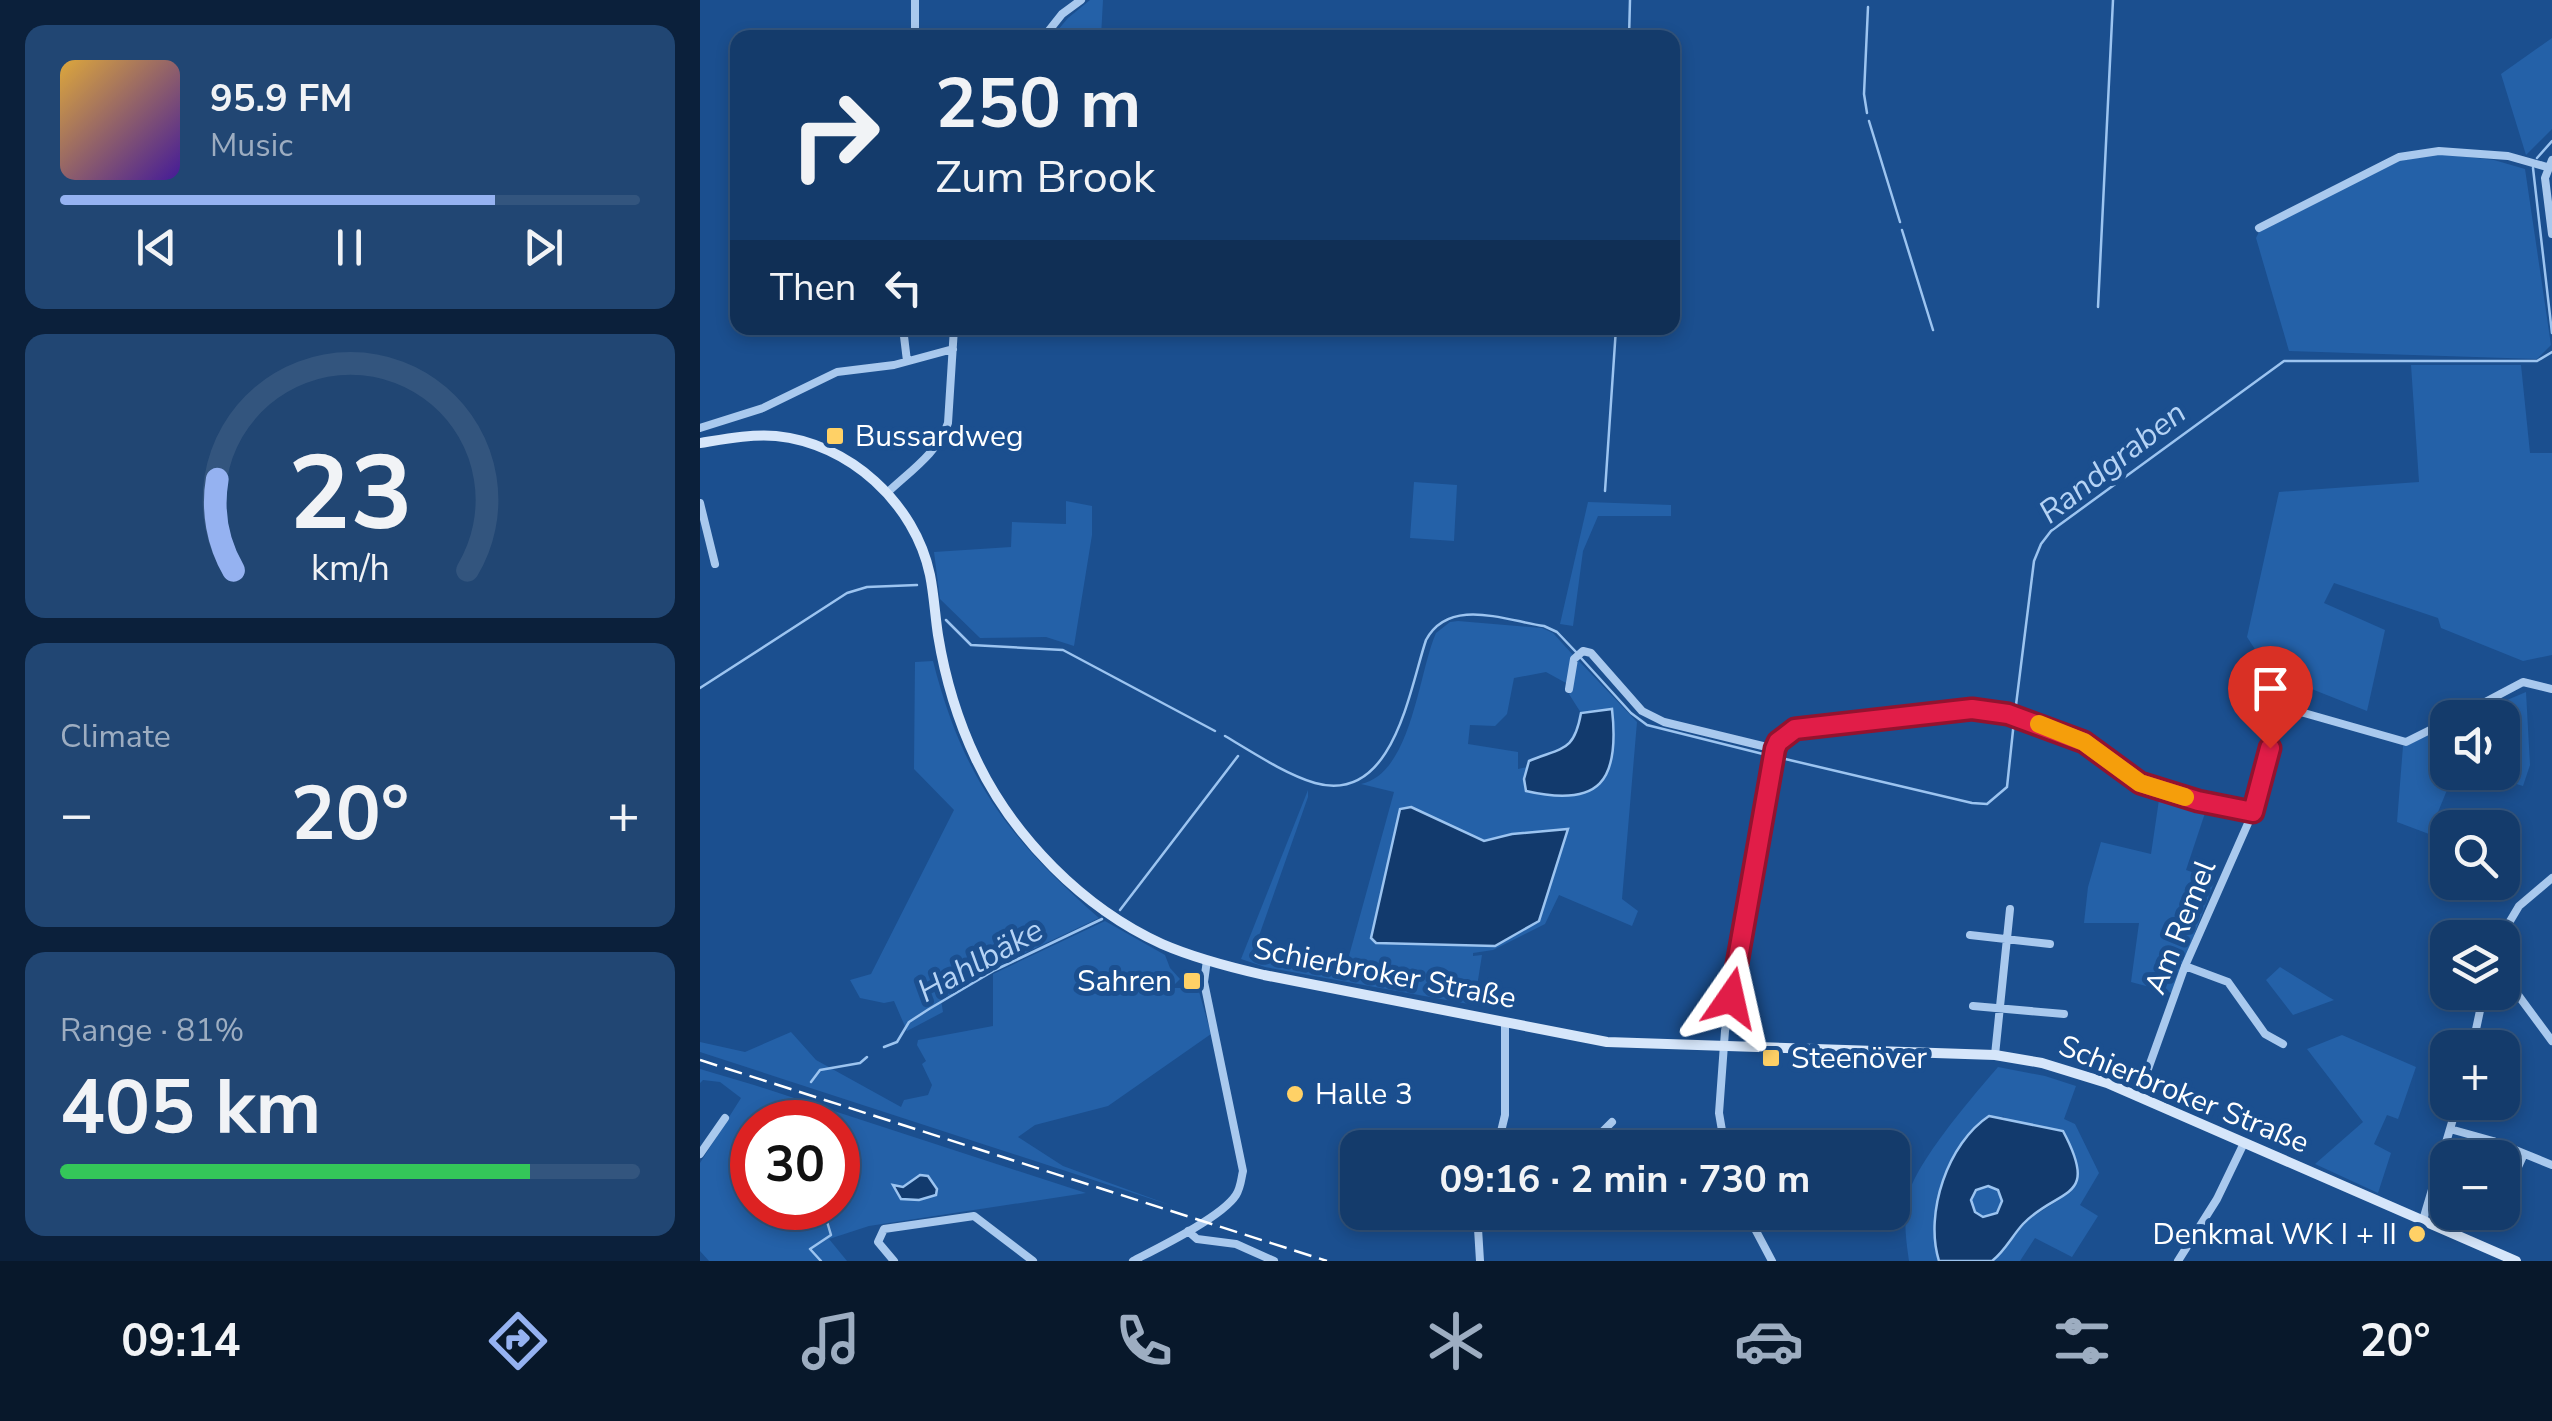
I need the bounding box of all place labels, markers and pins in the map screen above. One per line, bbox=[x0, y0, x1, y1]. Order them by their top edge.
place label: Bussardweg bbox=[855, 416, 1023, 457]
marker: Bussardweg bbox=[824, 425, 846, 447]
pin bbox=[2228, 646, 2313, 749]
place label: Sahren bbox=[1077, 961, 1172, 1002]
marker: Sahren bbox=[1181, 970, 1203, 992]
place label: Steenöver bbox=[1791, 1038, 1927, 1079]
marker: Steenöver bbox=[1760, 1047, 1782, 1069]
place label: Halle 3 bbox=[1315, 1074, 1413, 1115]
marker: Halle 3 bbox=[1284, 1083, 1306, 1105]
place label: Denkmal WK I + II bbox=[2153, 1214, 2397, 1255]
marker: Denkmal WK I + II bbox=[2406, 1223, 2428, 1245]

